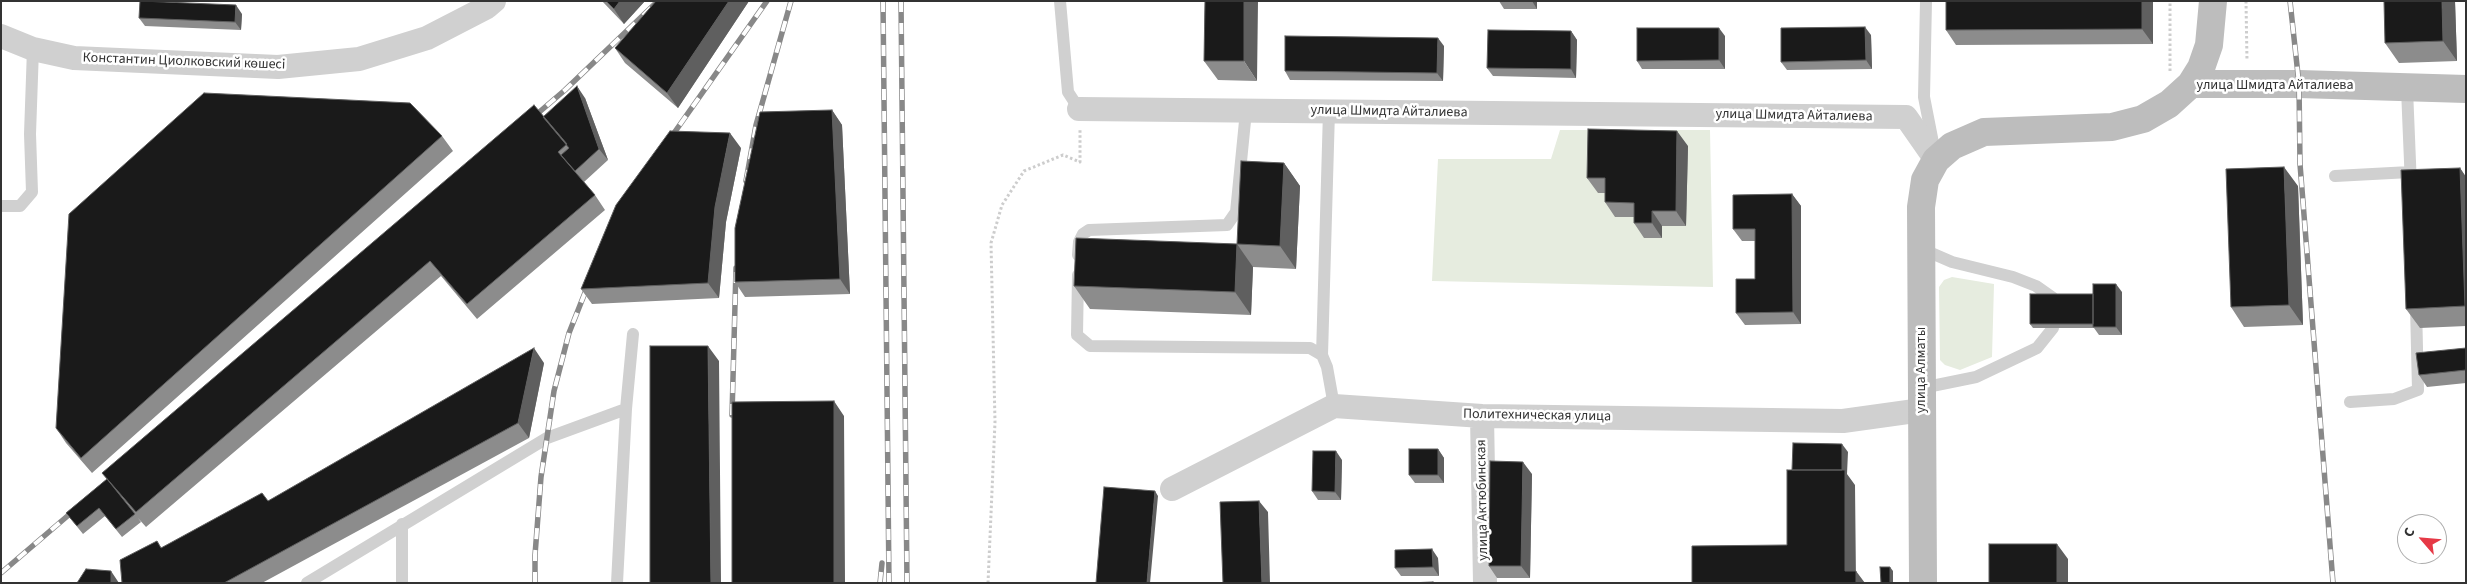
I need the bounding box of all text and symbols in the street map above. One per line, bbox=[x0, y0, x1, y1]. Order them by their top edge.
street label: Константин Циолковский көшесі bbox=[82, 50, 286, 74]
street label: улица Шмидта Айталиева bbox=[2197, 78, 2353, 94]
street label: улица Шмидта Айталиева bbox=[1310, 102, 1468, 122]
street label: улица Шмидта Айталиева bbox=[1715, 106, 1873, 126]
street label: улица Алматы bbox=[1914, 327, 1930, 413]
street label: Политехническая улица bbox=[1463, 406, 1611, 426]
street label: улица Актюбинская bbox=[1474, 439, 1492, 561]
north arrow bbox=[2397, 514, 2447, 564]
text: С bbox=[2399, 524, 2420, 541]

